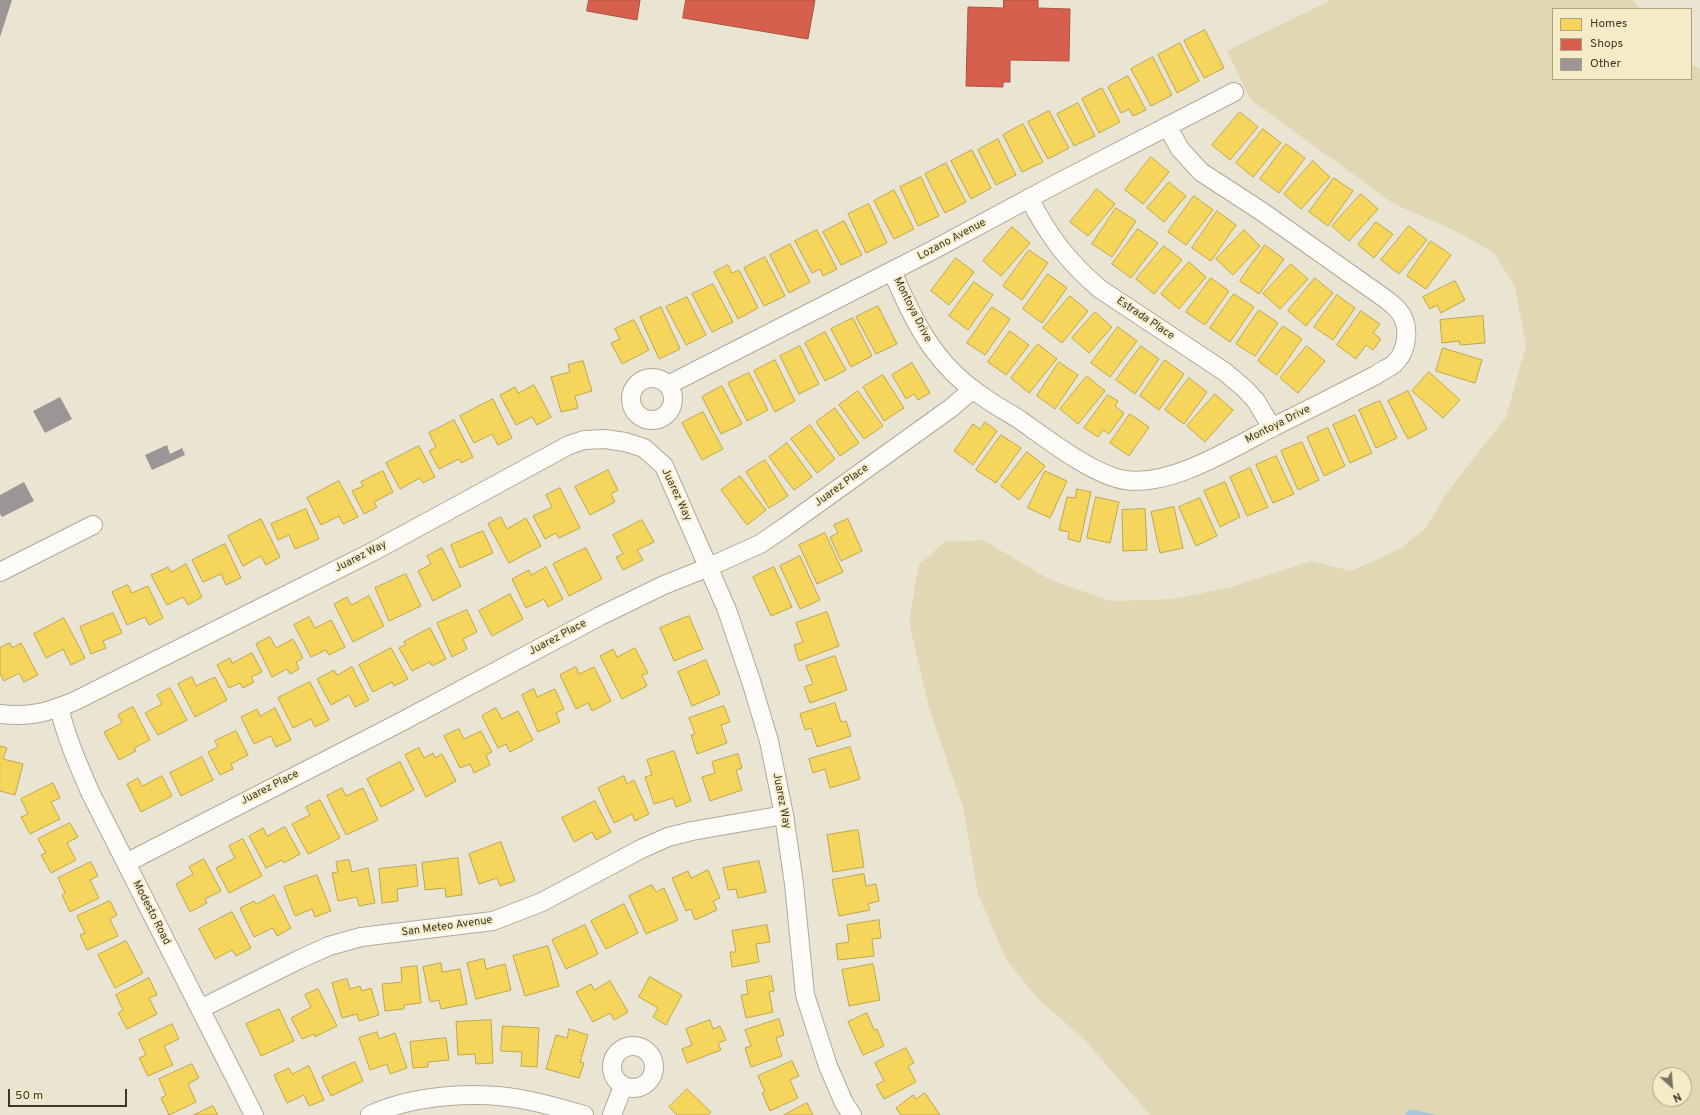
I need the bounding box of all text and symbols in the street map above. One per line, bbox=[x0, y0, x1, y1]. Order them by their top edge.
legend bbox=[1552, 8, 1692, 80]
text: Homes bbox=[1590, 16, 1627, 32]
text: Shops bbox=[1590, 36, 1623, 52]
text: Other bbox=[1590, 56, 1621, 72]
street label: Lozano Avenue bbox=[916, 216, 988, 264]
street label: Montoya Drive bbox=[890, 275, 934, 345]
street label: Estrada Place bbox=[1114, 295, 1176, 343]
street label: Montoya Drive bbox=[1243, 403, 1313, 447]
street label: Juarez Place bbox=[812, 462, 872, 510]
street label: Juarez Way bbox=[658, 467, 694, 523]
street label: Juarez Way bbox=[333, 538, 389, 576]
street label: Juarez Place bbox=[527, 617, 589, 659]
street label: Juarez Place bbox=[239, 768, 301, 808]
street label: Juarez Way bbox=[769, 772, 793, 830]
street label: Modesto Road bbox=[129, 879, 173, 947]
street label: San Meteo Avenue bbox=[401, 914, 493, 940]
north arrow bbox=[1652, 1067, 1692, 1107]
scale bar bbox=[10, 1081, 129, 1107]
text: 50 m bbox=[15, 1088, 43, 1104]
text: N bbox=[1670, 1089, 1683, 1105]

